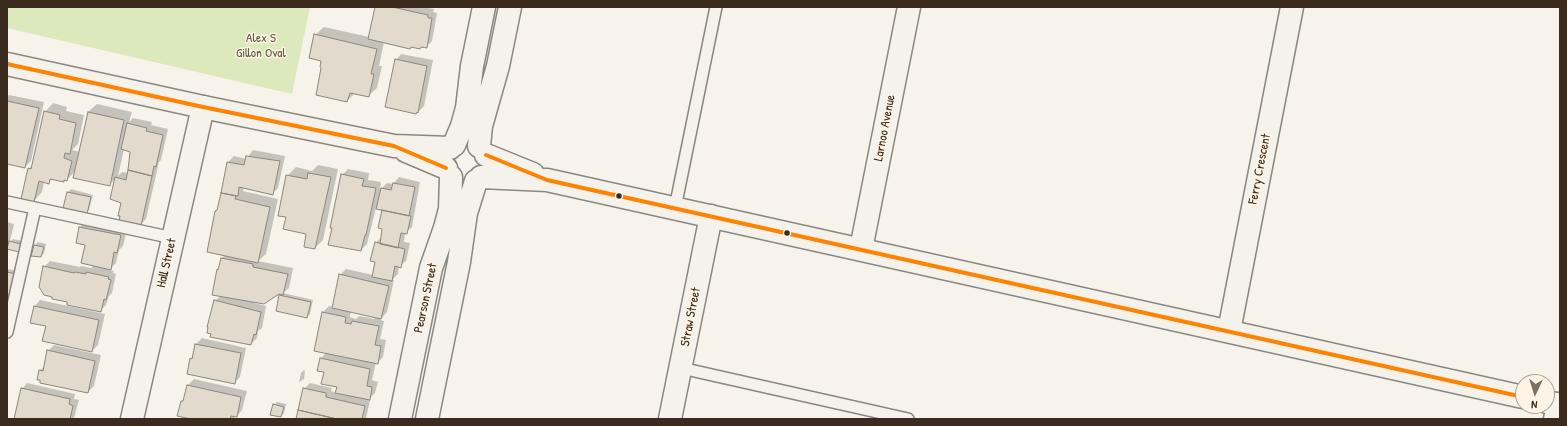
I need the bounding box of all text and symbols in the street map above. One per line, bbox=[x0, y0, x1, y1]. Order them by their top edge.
park label: Alex S Gillon Oval bbox=[236, 31, 286, 62]
street label: Larnoo Avenue bbox=[871, 94, 899, 162]
street label: Ferry Crescent bbox=[1246, 132, 1274, 206]
unlabelled marker bbox=[614, 191, 624, 201]
unlabelled marker bbox=[782, 228, 792, 238]
street label: Hall Street bbox=[154, 237, 180, 289]
street label: Pearson Street bbox=[411, 262, 441, 334]
street label: Straw Street bbox=[678, 286, 704, 348]
north arrow bbox=[1515, 374, 1555, 414]
text: N bbox=[1531, 398, 1538, 412]

